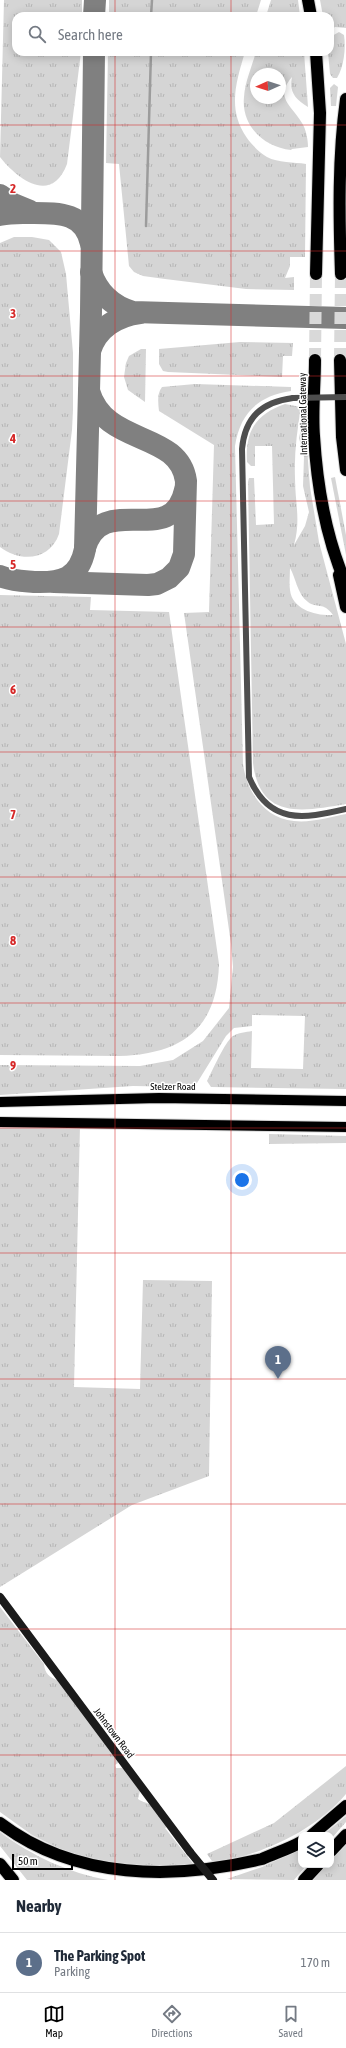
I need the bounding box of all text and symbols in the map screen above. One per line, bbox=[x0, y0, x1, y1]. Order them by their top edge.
search box bbox=[12, 12, 334, 56]
icon: search bbox=[26, 23, 48, 45]
text: Search here bbox=[58, 26, 123, 43]
north arrow bbox=[250, 68, 286, 104]
text: 2 bbox=[10, 181, 16, 196]
text: 3 bbox=[10, 306, 16, 321]
street label: International Gateway bbox=[297, 373, 309, 455]
text: 4 bbox=[9, 431, 16, 446]
text: 5 bbox=[10, 557, 16, 572]
text: 6 bbox=[10, 682, 16, 697]
text: 7 bbox=[10, 807, 16, 822]
text: 8 bbox=[10, 933, 16, 948]
text: 9 bbox=[10, 1058, 16, 1073]
street label: Stelzer Road bbox=[150, 1081, 196, 1092]
your location bbox=[232, 1170, 252, 1190]
pin: 1 bbox=[265, 1346, 291, 1379]
street label: Johnstown Road bbox=[92, 1706, 137, 1760]
map controls bbox=[298, 1832, 334, 1868]
button: layers bbox=[298, 1832, 334, 1868]
scale bar bbox=[12, 1852, 73, 1871]
text: 50 m bbox=[18, 1855, 38, 1867]
text: Nearby bbox=[16, 1896, 62, 1916]
text: The Parking Spot bbox=[54, 1947, 145, 1964]
text: 1 bbox=[26, 1955, 32, 1970]
text: 170 m bbox=[301, 1955, 330, 1970]
text: Parking bbox=[54, 1964, 90, 1979]
tab: Map bbox=[43, 2003, 65, 2039]
tab: Directions bbox=[151, 2003, 192, 2039]
tab: Saved bbox=[279, 2003, 303, 2039]

